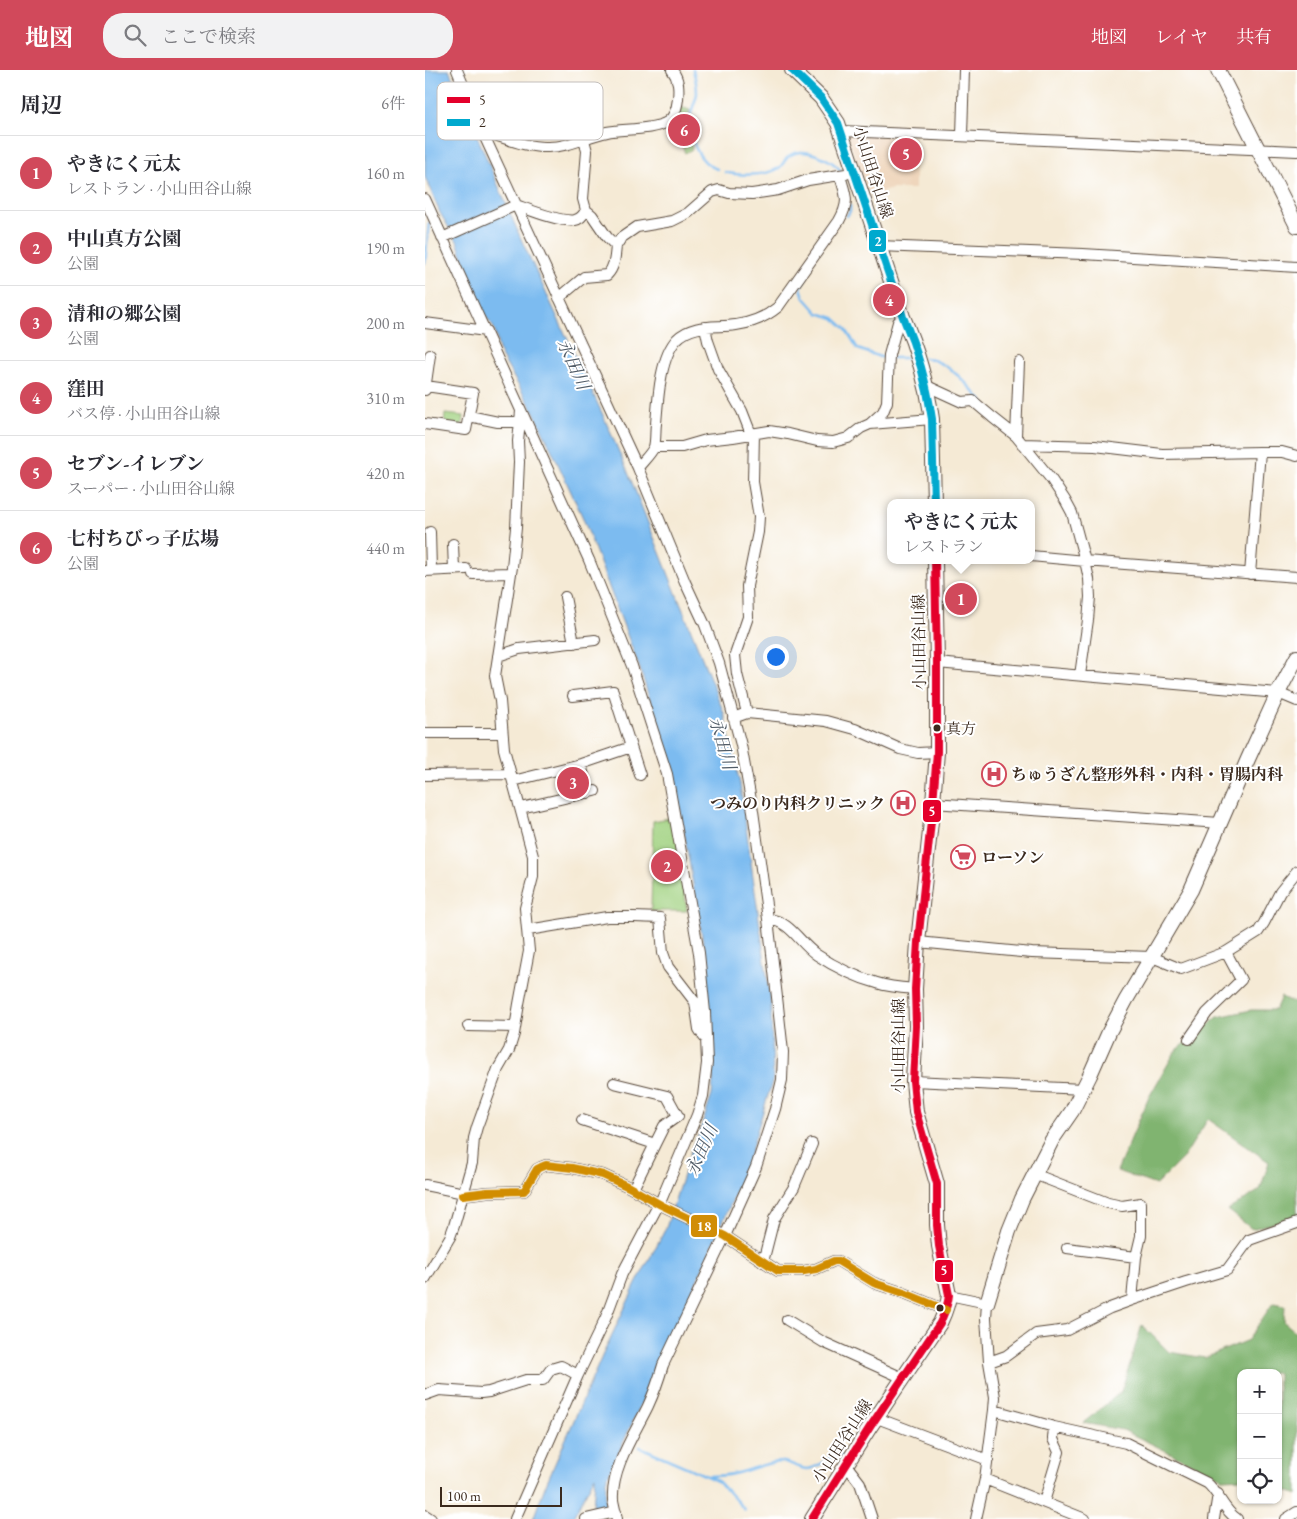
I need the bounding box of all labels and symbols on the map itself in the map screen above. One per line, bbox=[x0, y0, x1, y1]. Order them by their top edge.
legend bbox=[437, 82, 603, 140]
text: 5 bbox=[479, 91, 486, 109]
pin: 6 bbox=[668, 111, 700, 149]
text: 2 bbox=[479, 113, 486, 131]
street label: 小山田谷山線 bbox=[848, 123, 898, 221]
pin: 5 bbox=[890, 135, 922, 173]
line badge: 2 bbox=[868, 229, 887, 253]
text: 2 bbox=[874, 232, 882, 250]
pin: 4 bbox=[873, 281, 905, 319]
water label: 永田川 bbox=[553, 335, 596, 395]
pin: 1 bbox=[945, 580, 977, 618]
street label: 小山田谷山線 bbox=[908, 594, 930, 690]
your location bbox=[763, 644, 789, 670]
water label: 永田川 bbox=[705, 714, 742, 774]
place label: 真方 bbox=[946, 719, 976, 738]
marker: 真方 bbox=[932, 723, 942, 733]
hospital icon: ちゅうざん整形外科・内科・胃腸内科 bbox=[981, 761, 1007, 787]
pin: 3 bbox=[557, 764, 589, 802]
place label: ちゅうざん整形外科・内科・胃腸内科 bbox=[1011, 764, 1284, 785]
hospital icon: つみのり内科クリニック bbox=[890, 790, 916, 816]
place label: つみのり内科クリニック bbox=[710, 793, 885, 814]
line badge: 5 bbox=[922, 799, 942, 823]
text: 5 bbox=[928, 802, 936, 820]
supermarket icon: ローソン bbox=[950, 844, 976, 870]
pin: 2 bbox=[651, 847, 683, 885]
place label: ローソン bbox=[981, 847, 1044, 868]
street label: 小山田谷山線 bbox=[888, 998, 909, 1094]
water label: 永田川 bbox=[680, 1119, 723, 1179]
line badge: 18 bbox=[690, 1214, 718, 1238]
text: 18 bbox=[697, 1217, 711, 1235]
line badge: 5 bbox=[934, 1259, 954, 1283]
text: 5 bbox=[940, 1261, 948, 1279]
unlabelled marker bbox=[935, 1303, 945, 1313]
street label: 小山田谷山線 bbox=[807, 1395, 877, 1487]
scale bar bbox=[440, 1484, 563, 1507]

